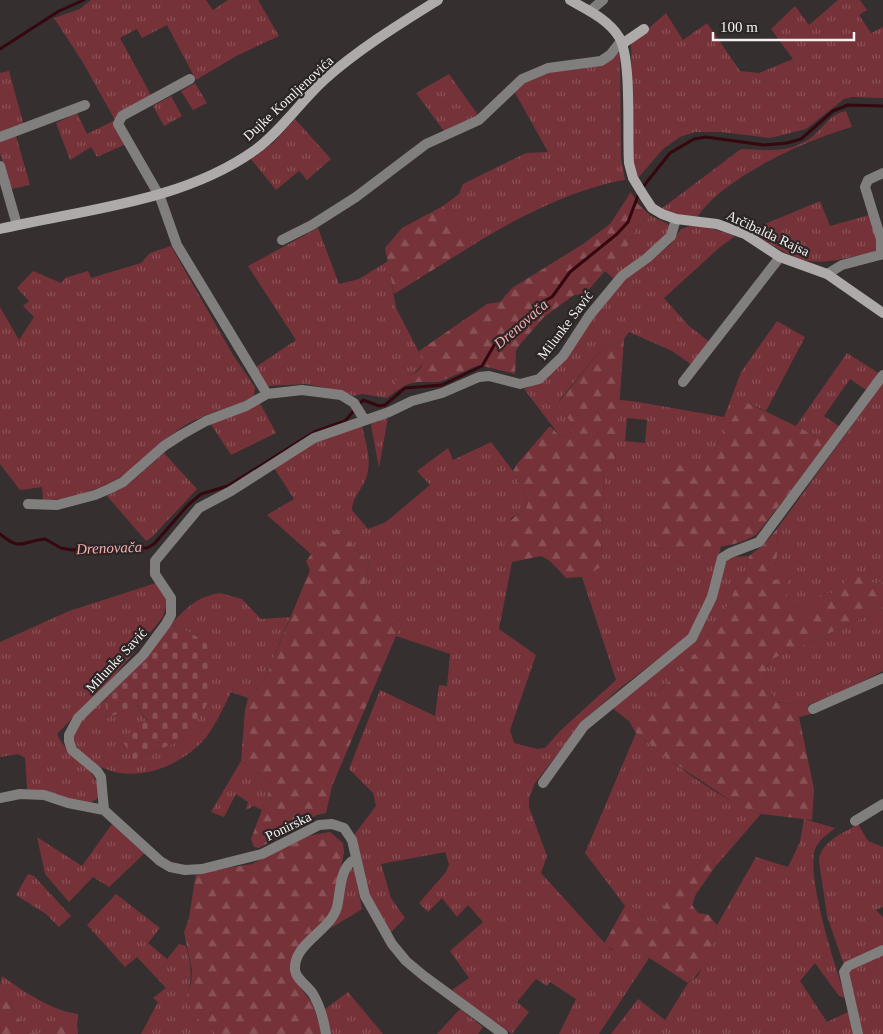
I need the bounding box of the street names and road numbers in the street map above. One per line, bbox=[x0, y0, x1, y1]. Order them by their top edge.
street label: Dujke Komljenovića bbox=[240, 52, 337, 144]
street label: Arčibalda Rajsa bbox=[724, 208, 812, 260]
street label: Milunke Savić bbox=[535, 288, 596, 363]
street label: Milunke Savić bbox=[83, 625, 150, 695]
street label: Ponirska bbox=[263, 809, 314, 844]

